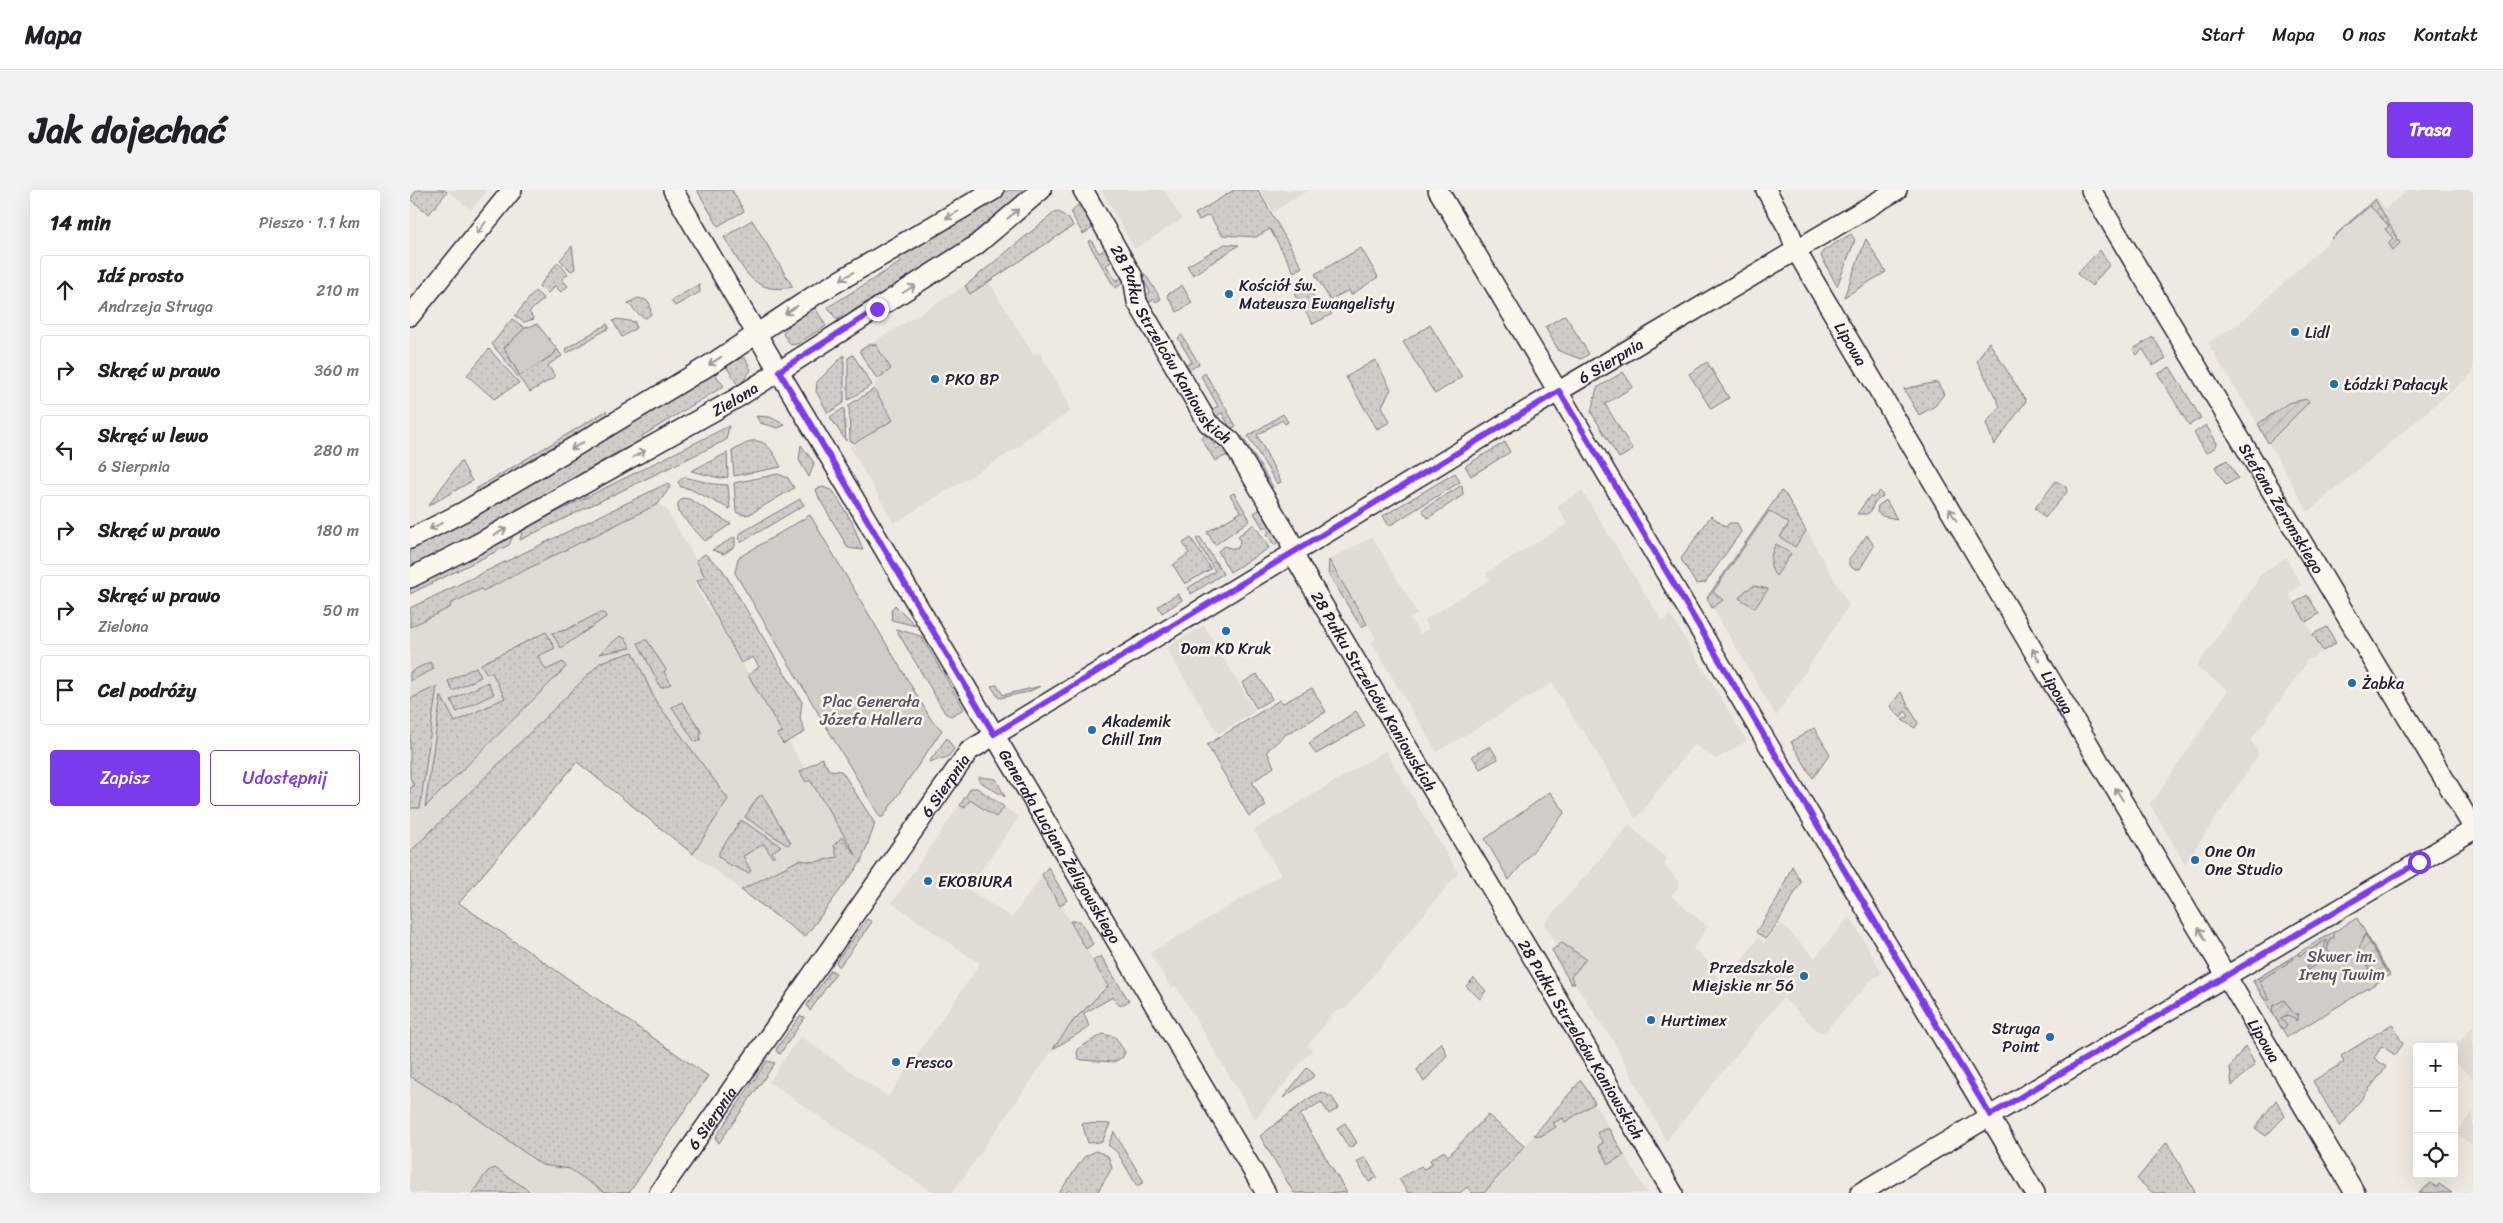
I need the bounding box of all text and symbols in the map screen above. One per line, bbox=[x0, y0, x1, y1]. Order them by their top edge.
text: Mapa bbox=[25, 14, 81, 56]
text: Start bbox=[2201, 19, 2244, 51]
text: Mapa bbox=[2272, 19, 2315, 51]
text: O nas bbox=[2343, 19, 2386, 51]
text: Kontakt bbox=[2414, 19, 2478, 51]
text: Jak dojechać bbox=[30, 99, 226, 161]
button: Trasa bbox=[2387, 102, 2473, 158]
text: 14 min bbox=[50, 204, 111, 242]
text: Pieszo · 1.1 km bbox=[259, 208, 360, 237]
one-way arrow bbox=[1006, 208, 1019, 220]
one-way arrow bbox=[946, 211, 960, 221]
one-way arrow bbox=[476, 221, 487, 234]
street label: 28 Pułku Strzelców Kaniowskich bbox=[1103, 239, 1239, 451]
text: Idź prosto bbox=[98, 259, 184, 292]
one-way arrow bbox=[840, 271, 855, 281]
place label: Kościół św. Mateusza Ewangelisty bbox=[1239, 271, 1395, 318]
icon: ahead bbox=[51, 276, 79, 304]
text: 210 m bbox=[316, 276, 359, 305]
one-way arrow bbox=[902, 284, 916, 295]
marker: Kościół św. Mateusza Ewangelisty bbox=[1223, 288, 1235, 300]
text: Andrzeja Struga bbox=[98, 292, 213, 321]
route end bbox=[866, 298, 889, 321]
one-way arrow bbox=[784, 305, 798, 316]
street label: Lipowa bbox=[1827, 316, 1876, 371]
place label: Lidl bbox=[2305, 318, 2330, 347]
marker: Lidl bbox=[2289, 326, 2301, 338]
street label: 6 Sierpnia bbox=[1572, 329, 1649, 391]
text: Skręć w prawo bbox=[98, 354, 220, 387]
icon: right bbox=[51, 356, 79, 384]
text: 360 m bbox=[315, 356, 359, 385]
one-way arrow bbox=[709, 356, 723, 366]
place label: PKO BP bbox=[945, 365, 999, 394]
place label: Łódzki Pałacyk bbox=[2344, 370, 2448, 399]
street label: Zielona bbox=[706, 373, 764, 424]
marker: PKO BP bbox=[929, 373, 941, 385]
marker: Łódzki Pałacyk bbox=[2328, 378, 2340, 390]
text: Skręć w lewo bbox=[98, 419, 208, 452]
icon: left bbox=[51, 436, 79, 464]
text: 280 m bbox=[314, 436, 359, 465]
street label: Stefana Żeromskiego bbox=[2231, 437, 2333, 580]
one-way arrow bbox=[570, 441, 584, 451]
one-way arrow bbox=[632, 449, 646, 459]
text: 6 Sierpnia bbox=[98, 452, 170, 481]
one-way arrow bbox=[1948, 508, 1958, 522]
text: Skręć w prawo bbox=[98, 514, 220, 547]
icon: right bbox=[51, 516, 79, 544]
text: 180 m bbox=[316, 516, 359, 545]
one-way arrow bbox=[428, 521, 443, 531]
one-way arrow bbox=[492, 526, 507, 536]
text: Skręć w prawo bbox=[98, 579, 220, 612]
street label: 28 Pułku Strzelców Kaniowskich bbox=[1303, 585, 1445, 797]
icon: right bbox=[51, 596, 79, 624]
text: 50 m bbox=[323, 596, 359, 625]
text: Zielona bbox=[98, 612, 148, 641]
marker: Dom KD Kruk bbox=[1220, 625, 1232, 637]
place label: Dom KD Kruk bbox=[1181, 634, 1271, 663]
one-way arrow bbox=[2030, 648, 2040, 662]
street label: Lipowa bbox=[2033, 664, 2082, 720]
place label: Żabka bbox=[2362, 669, 2405, 698]
text: Cel podróży bbox=[98, 674, 196, 707]
icon: arrive bbox=[51, 676, 79, 704]
marker: Żabka bbox=[2346, 677, 2358, 689]
park label: Plac Generała Józefa Hallera bbox=[819, 687, 923, 734]
place label: Akademik Chill Inn bbox=[1101, 707, 1171, 754]
marker: Akademik Chill Inn bbox=[1086, 724, 1098, 736]
street label: Generała Lucjana Żeligowskiego bbox=[991, 743, 1130, 949]
street label: 6 Sierpnia bbox=[912, 747, 978, 823]
button: Zapisz bbox=[50, 750, 200, 806]
button: Udostępnij bbox=[210, 750, 360, 806]
one-way arrow bbox=[2113, 788, 2123, 802]
place label: One On One Studio bbox=[2205, 837, 2283, 884]
route start bbox=[2408, 851, 2431, 874]
marker: One On One Studio bbox=[2189, 854, 2201, 866]
place label: EKOBIURA bbox=[938, 867, 1013, 896]
marker: EKOBIURA bbox=[922, 875, 934, 887]
one-way arrow bbox=[2196, 928, 2206, 942]
street label: 28 Pułku Strzelców Kaniowskich bbox=[1510, 933, 1652, 1145]
park label: Skwer im. Ireny Tuwim bbox=[2298, 942, 2385, 989]
place label: Przedszkole Miejskie nr 56 bbox=[1692, 953, 1794, 1000]
marker: Przedszkole Miejskie nr 56 bbox=[1798, 970, 1810, 982]
place label: Hurtimex bbox=[1661, 1006, 1728, 1035]
street label: Lipowa bbox=[2240, 1012, 2289, 1068]
marker: Hurtimex bbox=[1645, 1014, 1657, 1026]
place label: Struga Point bbox=[1992, 1014, 2041, 1061]
marker: Struga Point bbox=[2044, 1031, 2056, 1043]
map controls bbox=[2413, 1043, 2458, 1178]
button: + bbox=[2413, 1043, 2458, 1088]
place label: Fresco bbox=[906, 1048, 953, 1077]
marker: Fresco bbox=[890, 1056, 902, 1068]
street label: 6 Sierpnia bbox=[679, 1080, 744, 1156]
button: − bbox=[2413, 1088, 2458, 1133]
button: locate bbox=[2413, 1133, 2458, 1178]

